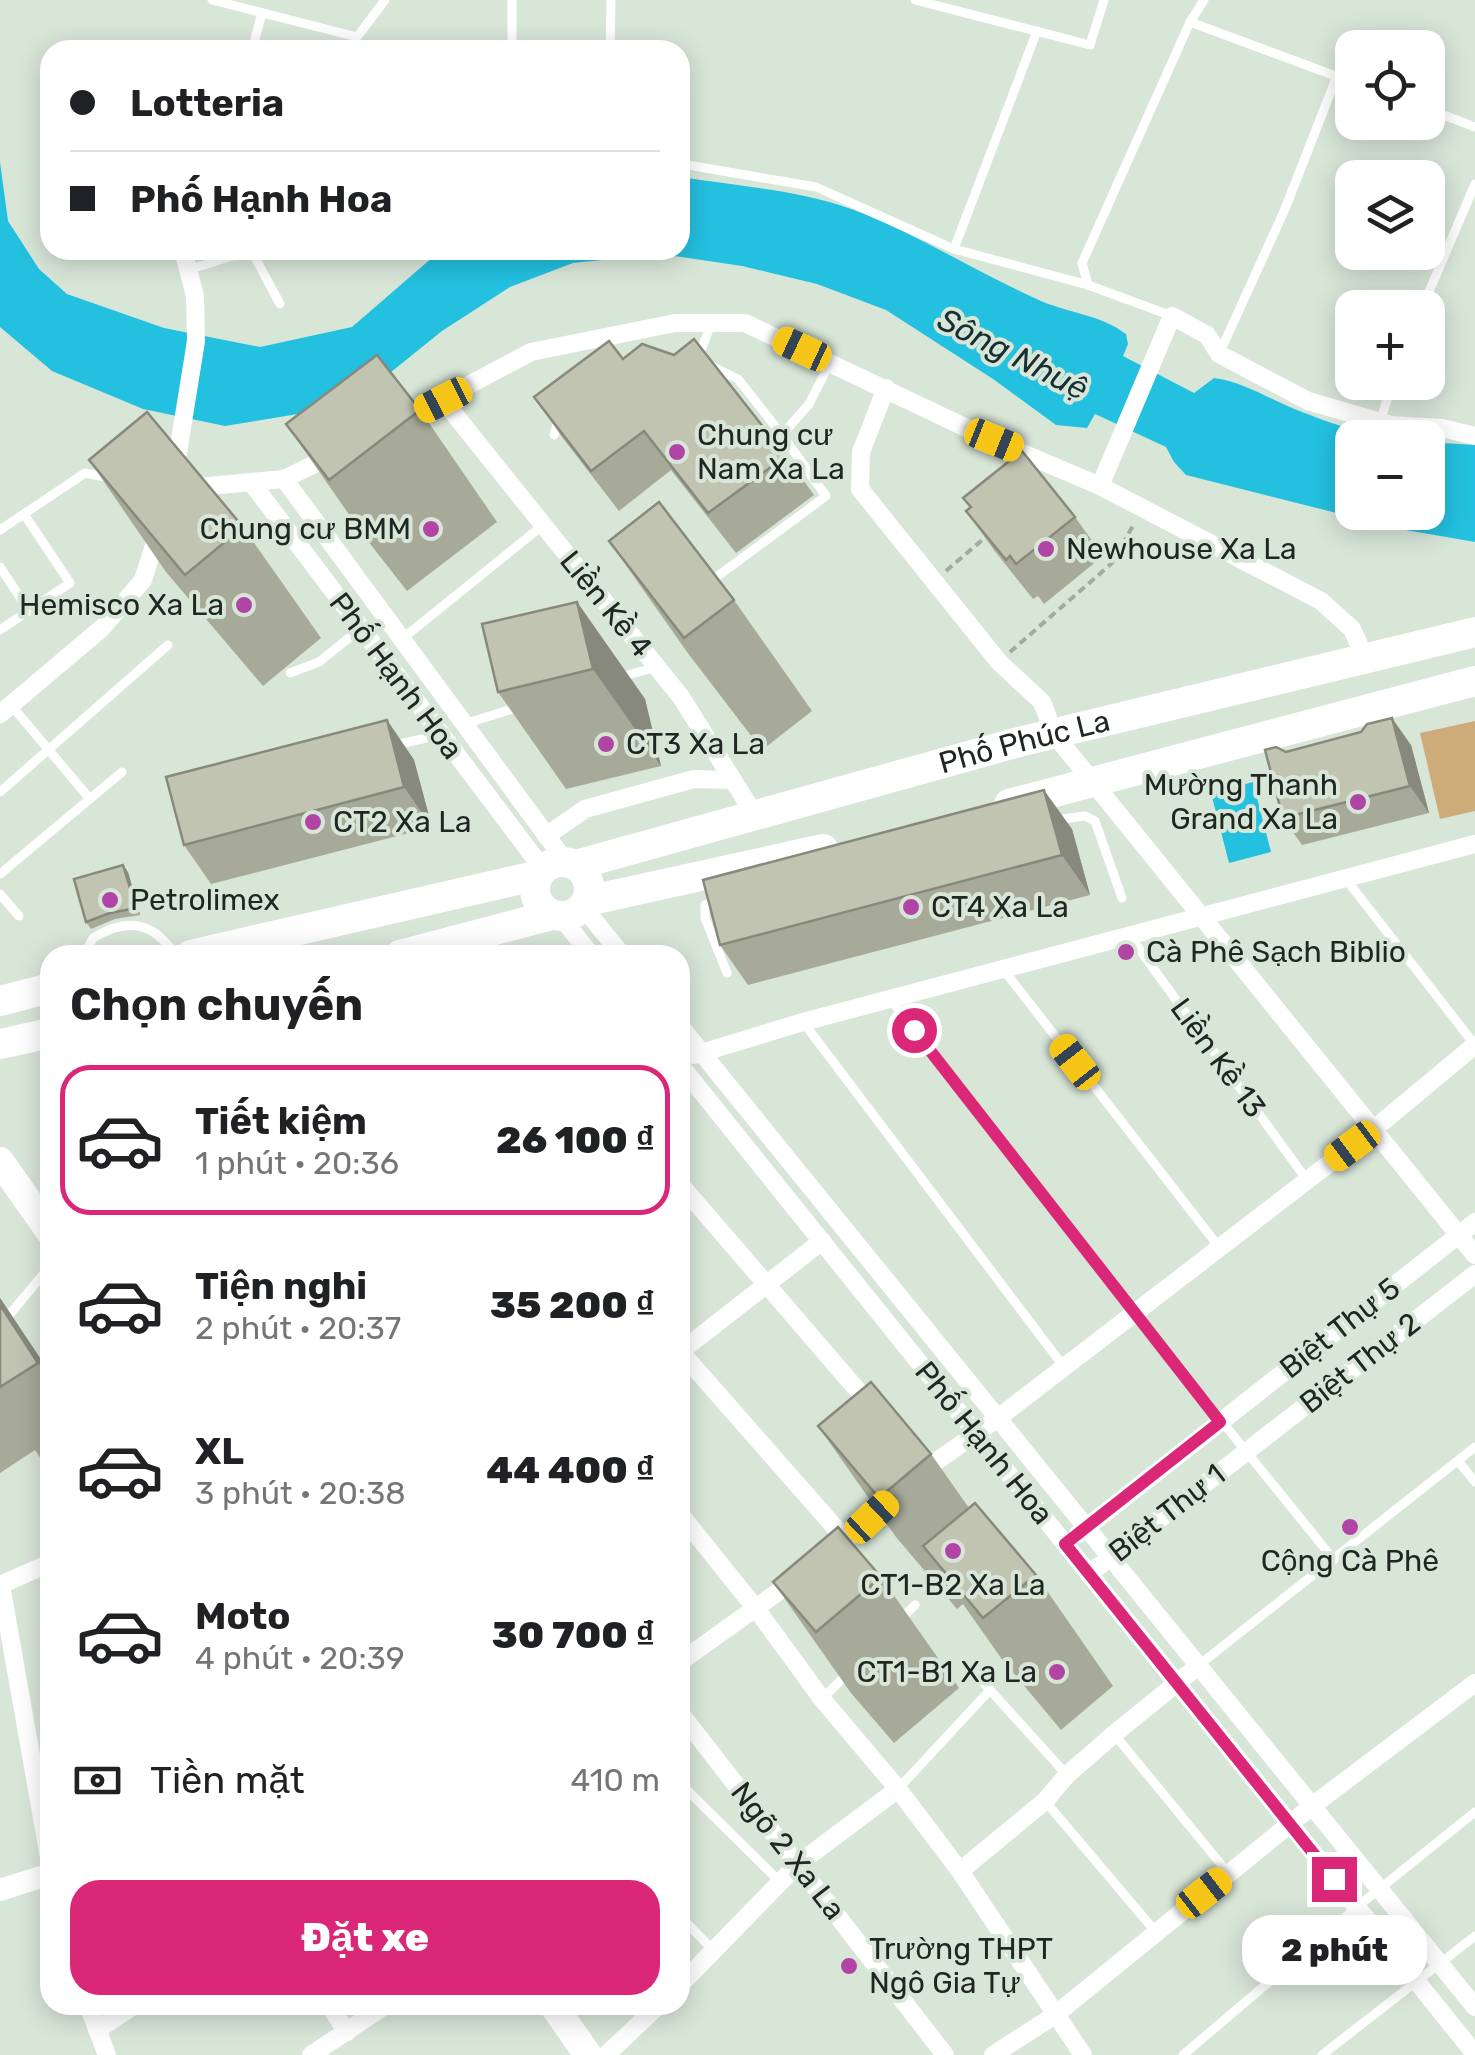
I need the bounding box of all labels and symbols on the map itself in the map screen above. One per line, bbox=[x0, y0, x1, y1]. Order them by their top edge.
water label: Sông Nhuệ bbox=[932, 300, 1094, 408]
car bbox=[768, 323, 836, 375]
car bbox=[409, 373, 477, 427]
car bbox=[961, 415, 1027, 465]
place label: Chung cư Nam Xa La bbox=[697, 417, 845, 487]
marker: Chung cư Nam Xa La bbox=[666, 441, 688, 463]
place label: Chung cư BMM bbox=[200, 511, 411, 547]
marker: Chung cư BMM bbox=[420, 518, 442, 540]
place label: Newhouse Xa La bbox=[1066, 531, 1297, 567]
marker: Newhouse Xa La bbox=[1035, 538, 1057, 560]
street label: Liền Kề 4 bbox=[552, 543, 660, 664]
street label: Phố Hạnh Hoa bbox=[322, 585, 471, 766]
place label: Hemisco Xa La bbox=[19, 587, 224, 623]
marker: Hemisco Xa La bbox=[233, 594, 255, 616]
street label: Phố Phúc La bbox=[935, 703, 1113, 781]
place label: CT3 Xa La bbox=[626, 726, 765, 762]
marker: CT3 Xa La bbox=[595, 733, 617, 755]
place label: Mường Thanh Grand Xa La bbox=[1144, 767, 1338, 837]
marker: Mường Thanh Grand Xa La bbox=[1347, 791, 1369, 813]
place label: CT2 Xa La bbox=[333, 804, 472, 840]
marker: CT2 Xa La bbox=[302, 811, 324, 833]
place label: Petrolimex bbox=[130, 882, 280, 918]
marker: Petrolimex bbox=[99, 889, 121, 911]
place label: CT4 Xa La bbox=[931, 889, 1069, 925]
marker: CT4 Xa La bbox=[900, 896, 922, 918]
place label: Cà Phê Sạch Biblio bbox=[1146, 934, 1406, 970]
marker: Cà Phê Sạch Biblio bbox=[1115, 941, 1137, 963]
street label: Liền Kề 13 bbox=[1163, 991, 1274, 1125]
route start bbox=[892, 1008, 937, 1053]
car bbox=[1045, 1029, 1105, 1095]
car bbox=[1319, 1116, 1385, 1176]
street label: Biệt Thự 5 bbox=[1273, 1270, 1407, 1386]
street label: Biệt Thự 2 bbox=[1293, 1305, 1427, 1421]
street label: Phố Hạnh Hoa bbox=[907, 1354, 1061, 1532]
street label: Biệt Thự 1 bbox=[1102, 1456, 1232, 1570]
car bbox=[840, 1486, 904, 1548]
marker: Cộng Cà Phê bbox=[1339, 1516, 1361, 1538]
marker: CT1-B2 Xa La bbox=[942, 1540, 964, 1562]
place label: Cộng Cà Phê bbox=[1261, 1543, 1439, 1579]
place label: CT1-B2 Xa La bbox=[860, 1567, 1046, 1603]
place label: CT1-B1 Xa La bbox=[856, 1654, 1037, 1690]
marker: CT1-B1 Xa La bbox=[1046, 1661, 1068, 1683]
street label: Ngõ 2 Xa La bbox=[723, 1775, 853, 1927]
route end bbox=[1312, 1857, 1357, 1902]
car bbox=[1171, 1863, 1237, 1923]
callout: 2 phút bbox=[1242, 1914, 1426, 1984]
place label: Trường THPT Ngô Gia Tự bbox=[869, 1931, 1053, 2001]
marker: Trường THPT Ngô Gia Tự bbox=[838, 1955, 860, 1977]

